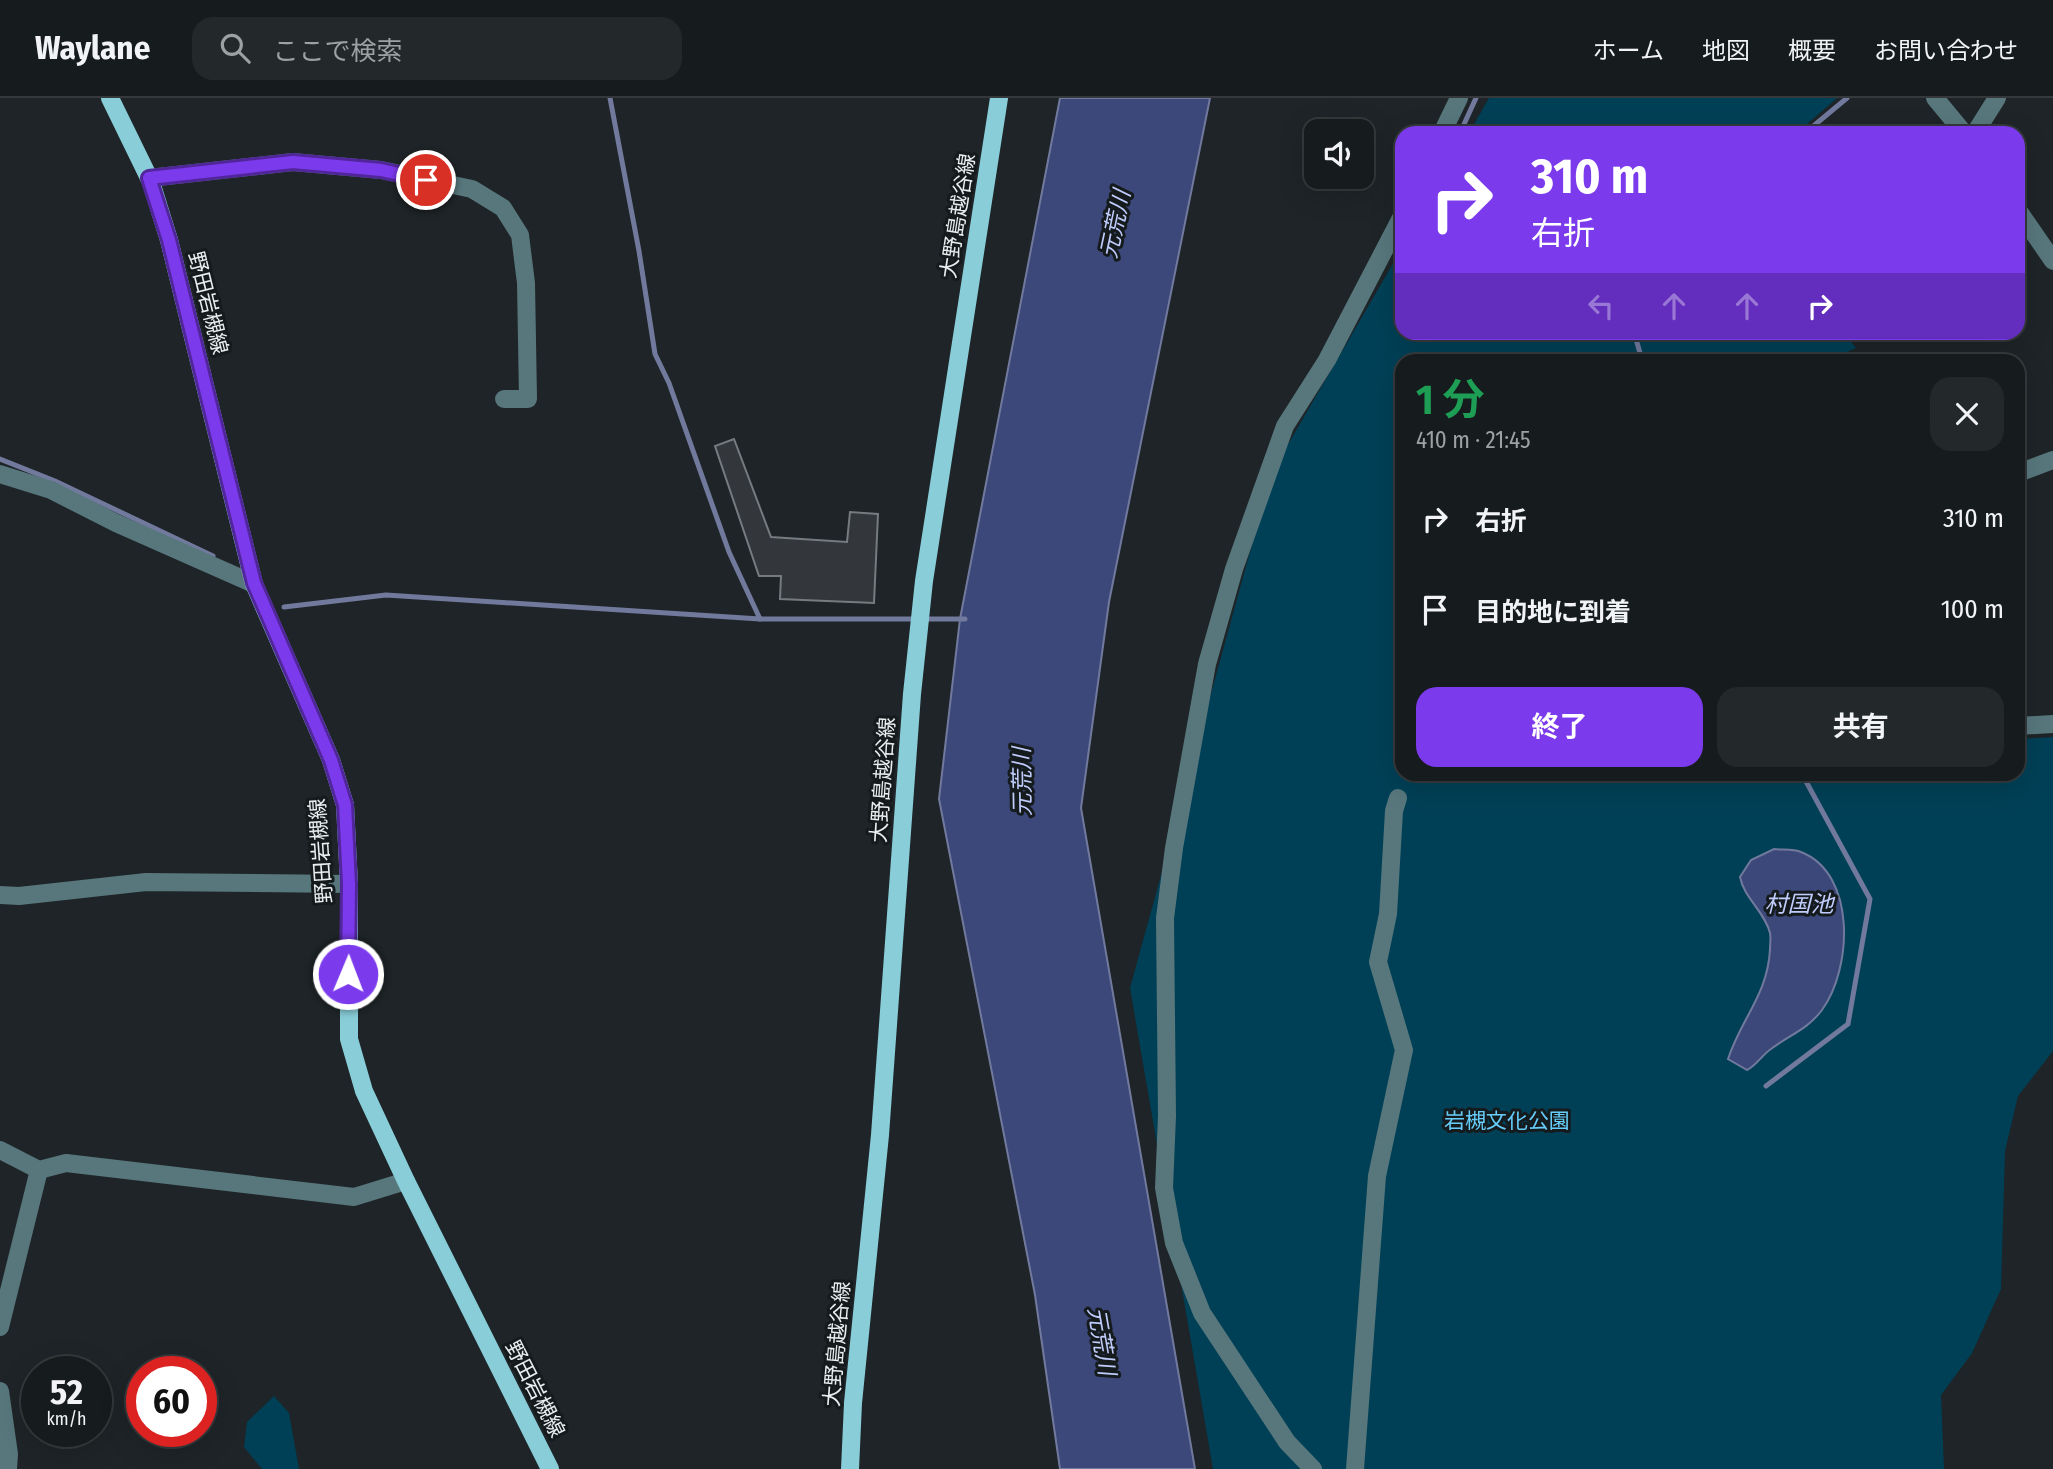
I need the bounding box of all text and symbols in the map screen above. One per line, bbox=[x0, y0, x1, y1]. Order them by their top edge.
search box bbox=[192, 17, 682, 80]
text: Waylane bbox=[35, 28, 150, 68]
icon: search bbox=[216, 29, 254, 67]
text: ここで検索 bbox=[272, 36, 402, 67]
text: ホーム bbox=[1593, 37, 1664, 65]
text: 地図 bbox=[1702, 37, 1750, 65]
text: 概要 bbox=[1788, 37, 1836, 65]
text: お問い合わせ bbox=[1874, 37, 2018, 65]
map controls bbox=[1304, 119, 1374, 189]
button: sound bbox=[1304, 119, 1374, 189]
text: 310 m bbox=[1531, 147, 1648, 206]
pin bbox=[396, 150, 456, 210]
street label: 大野島越谷線 bbox=[935, 152, 981, 280]
icon: right bbox=[1416, 154, 1507, 245]
icon: arrive bbox=[407, 161, 445, 199]
water label: 元荒川 bbox=[1094, 184, 1136, 261]
text: 右折 bbox=[1531, 214, 1595, 252]
street label: 野田岩槻線 bbox=[183, 249, 233, 357]
icon: left bbox=[1582, 287, 1620, 325]
icon: ahead bbox=[1655, 287, 1693, 325]
icon: ahead bbox=[1728, 287, 1766, 325]
icon: right bbox=[1801, 287, 1839, 325]
text: 1 分 bbox=[1416, 375, 1485, 425]
button: close bbox=[1930, 377, 2004, 451]
text: 410 m · 21:45 bbox=[1416, 426, 1530, 454]
icon: right bbox=[1416, 500, 1454, 538]
text: 310 m bbox=[1943, 503, 2004, 534]
text: 右折 bbox=[1475, 506, 1527, 537]
icon: arrive bbox=[1416, 591, 1454, 629]
text: 100 m bbox=[1941, 594, 2004, 625]
text: 目的地に到着 bbox=[1475, 597, 1631, 628]
button: 終了 bbox=[1416, 687, 1703, 767]
button: 共有 bbox=[1717, 687, 2004, 767]
street label: 大野島越谷線 bbox=[866, 716, 900, 844]
water label: 元荒川 bbox=[1007, 744, 1037, 817]
street label: 野田岩槻線 bbox=[304, 798, 338, 904]
water label: 村国池 bbox=[1765, 890, 1836, 918]
position arrow bbox=[311, 937, 385, 1011]
park label: 岩槻文化公園 bbox=[1444, 1108, 1570, 1134]
street label: 大野島越谷線 bbox=[819, 1280, 855, 1408]
water label: 元荒川 bbox=[1082, 1305, 1122, 1380]
street label: 野田岩槻線 bbox=[500, 1336, 570, 1442]
speed limit sign: 60 bbox=[126, 1356, 217, 1447]
text: 52 bbox=[50, 1371, 83, 1413]
text: km/h bbox=[46, 1408, 87, 1430]

